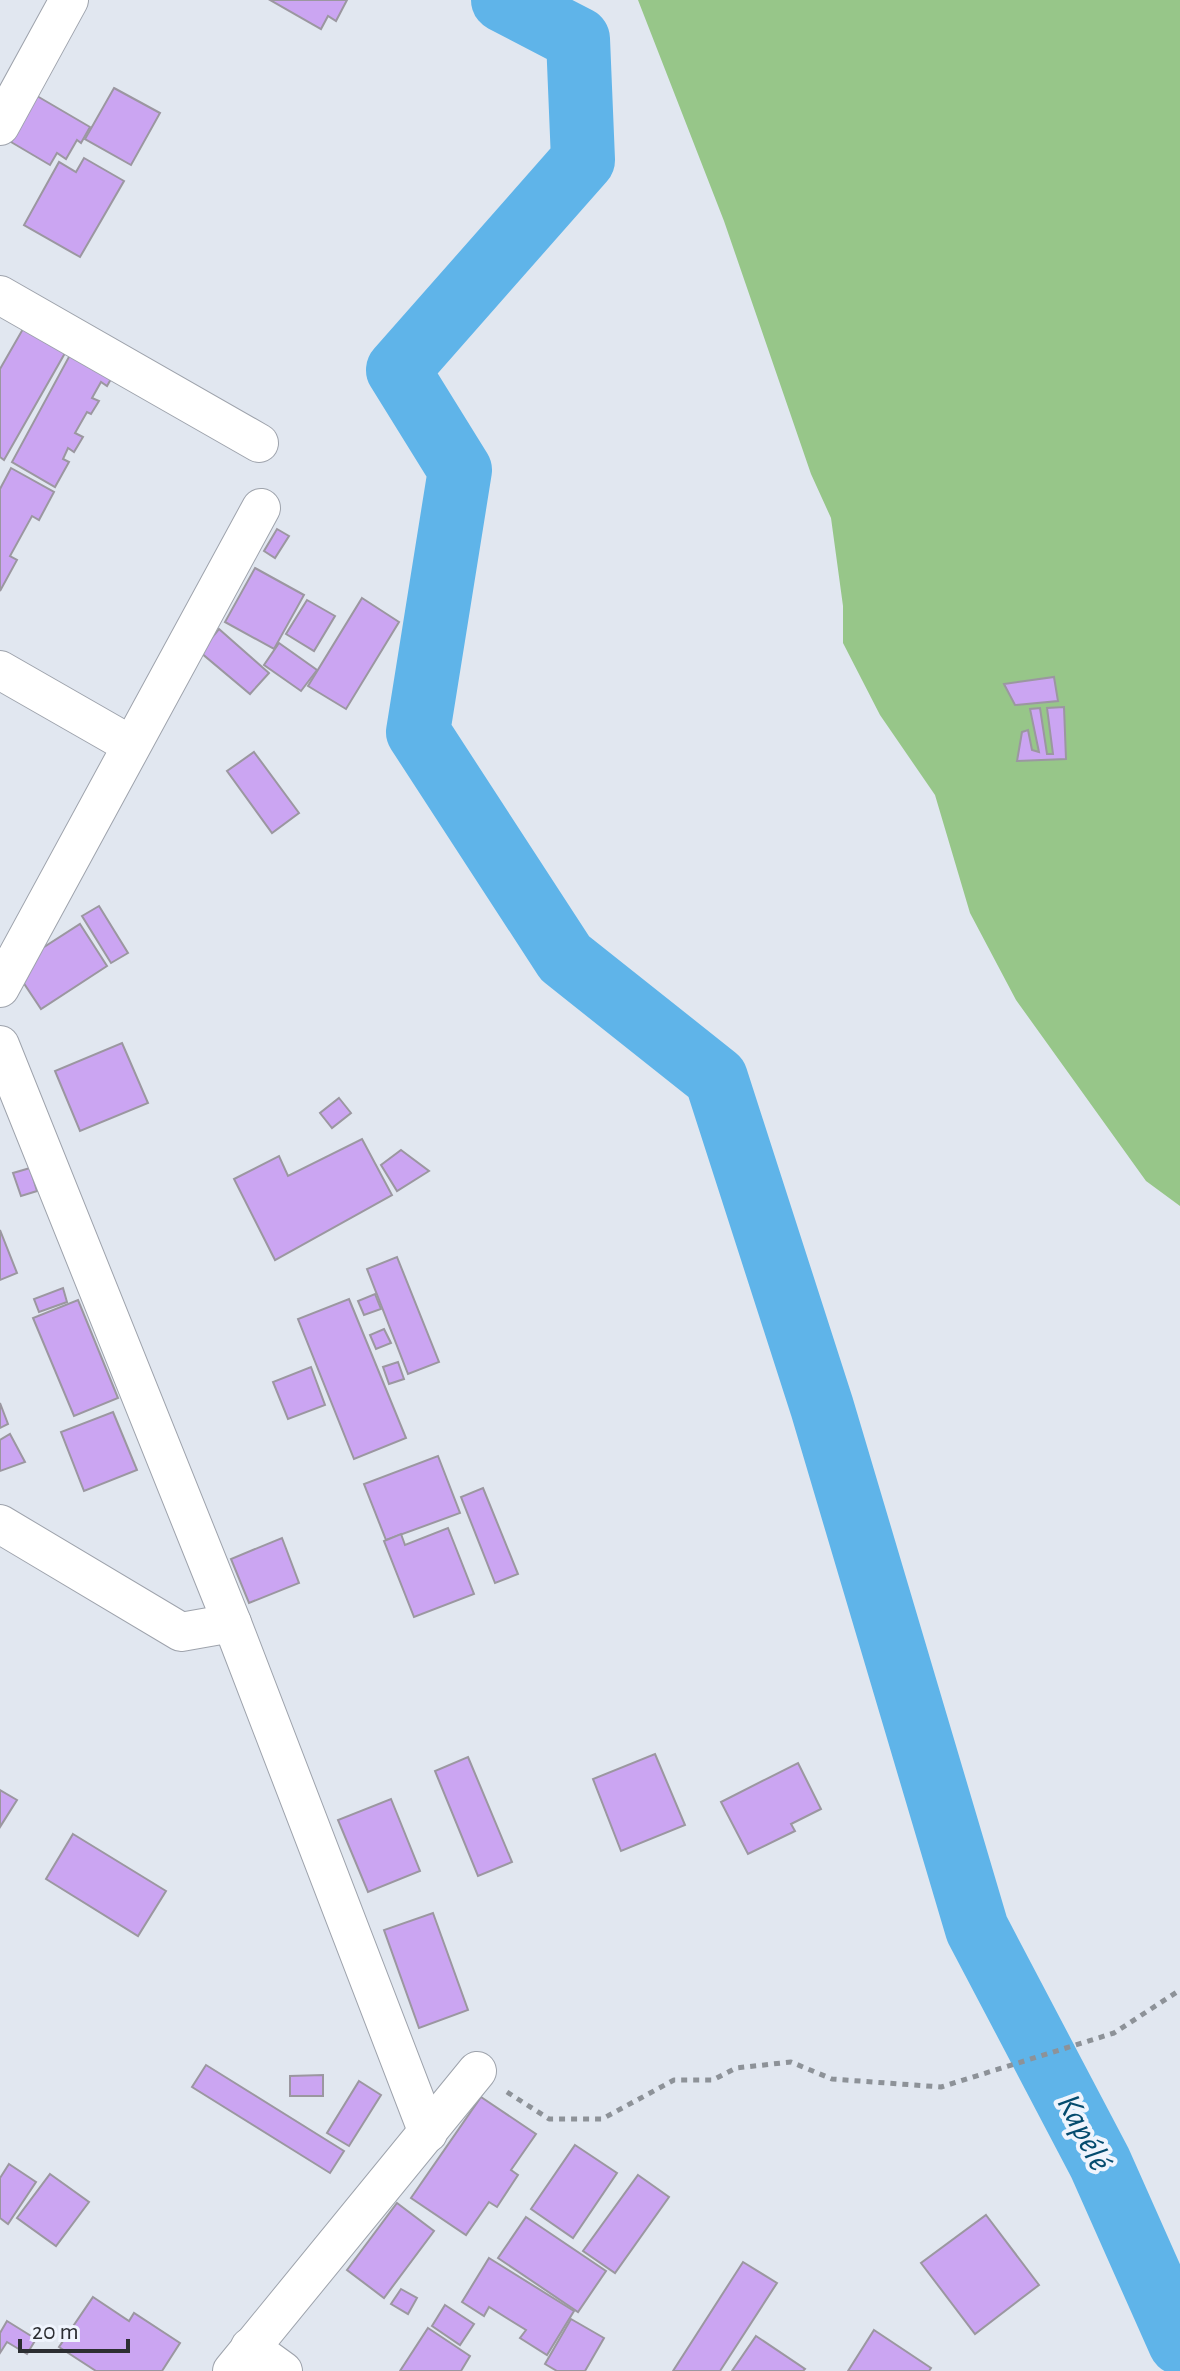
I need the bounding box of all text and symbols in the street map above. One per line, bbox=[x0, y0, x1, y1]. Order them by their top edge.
water label: Kapélé bbox=[1051, 2089, 1117, 2177]
scale bar bbox=[20, 2303, 128, 2353]
text: 20 m bbox=[32, 2320, 79, 2344]

